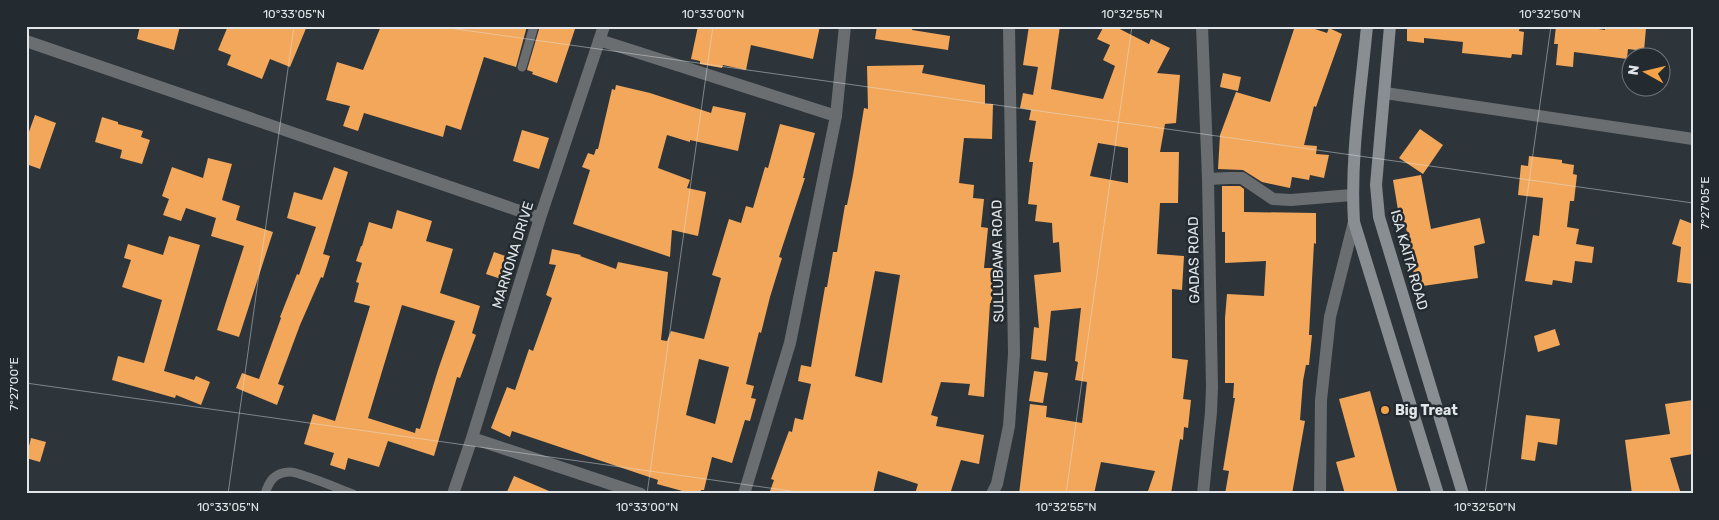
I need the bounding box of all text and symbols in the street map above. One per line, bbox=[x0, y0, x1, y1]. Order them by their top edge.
text: 10°33'05"N bbox=[263, 7, 325, 21]
text: 10°33'00"N bbox=[682, 7, 744, 21]
text: 10°32'55"N bbox=[1101, 7, 1163, 21]
text: 10°32'50"N bbox=[1519, 7, 1581, 21]
north arrow bbox=[1622, 48, 1672, 98]
text: N bbox=[1625, 64, 1643, 76]
text: 7°27'05"E bbox=[1698, 176, 1712, 230]
street label: MARNONA DRIVE bbox=[489, 199, 537, 311]
street label: SULLUBAWA ROAD bbox=[988, 199, 1008, 323]
street label: ISA KAITA ROAD bbox=[1387, 208, 1431, 312]
street label: GADAS ROAD bbox=[1185, 216, 1203, 304]
text: 7°27'00"E bbox=[7, 357, 21, 411]
place label: Big Treat bbox=[1395, 402, 1458, 419]
marker: Big Treat bbox=[1379, 404, 1391, 416]
text: 10°33'05"N bbox=[197, 500, 259, 514]
text: 10°33'00"N bbox=[616, 500, 678, 514]
text: 10°32'55"N bbox=[1035, 500, 1097, 514]
text: 10°32'50"N bbox=[1454, 500, 1516, 514]

